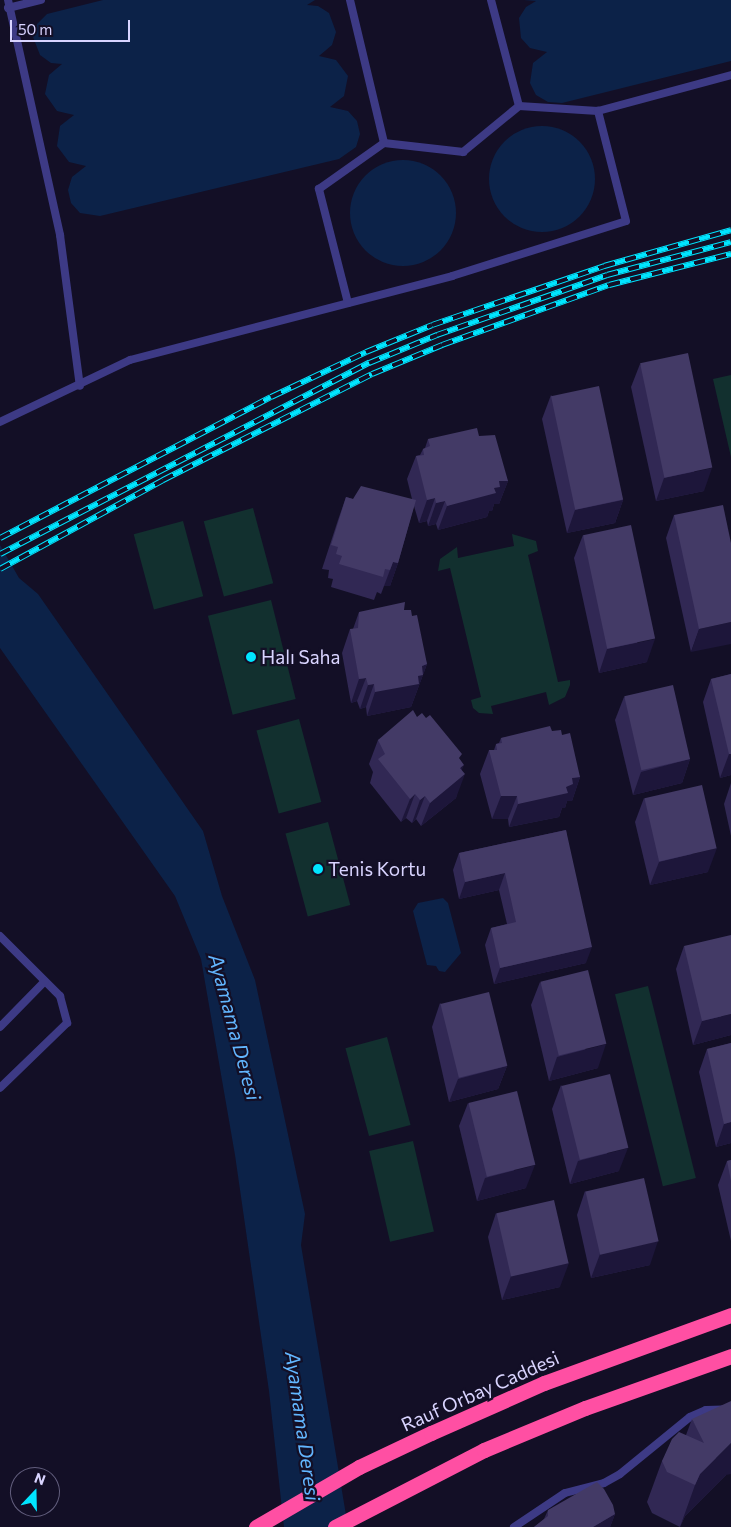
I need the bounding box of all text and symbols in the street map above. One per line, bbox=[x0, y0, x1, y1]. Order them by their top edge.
scale bar bbox=[12, 10, 132, 42]
text: 50 m bbox=[18, 20, 52, 38]
place label: Halı Saha bbox=[261, 646, 340, 668]
marker: Halı Saha bbox=[245, 651, 257, 663]
place label: Tenis Kortu bbox=[328, 858, 426, 880]
marker: Tenis Kortu bbox=[312, 863, 324, 875]
water label: Ayamama Deresi bbox=[204, 951, 266, 1103]
street label: Rauf Orbay Caddesi bbox=[398, 1346, 562, 1436]
water label: Ayamama Deresi bbox=[281, 1350, 325, 1502]
north arrow bbox=[10, 1467, 60, 1517]
text: N bbox=[32, 1469, 48, 1488]

